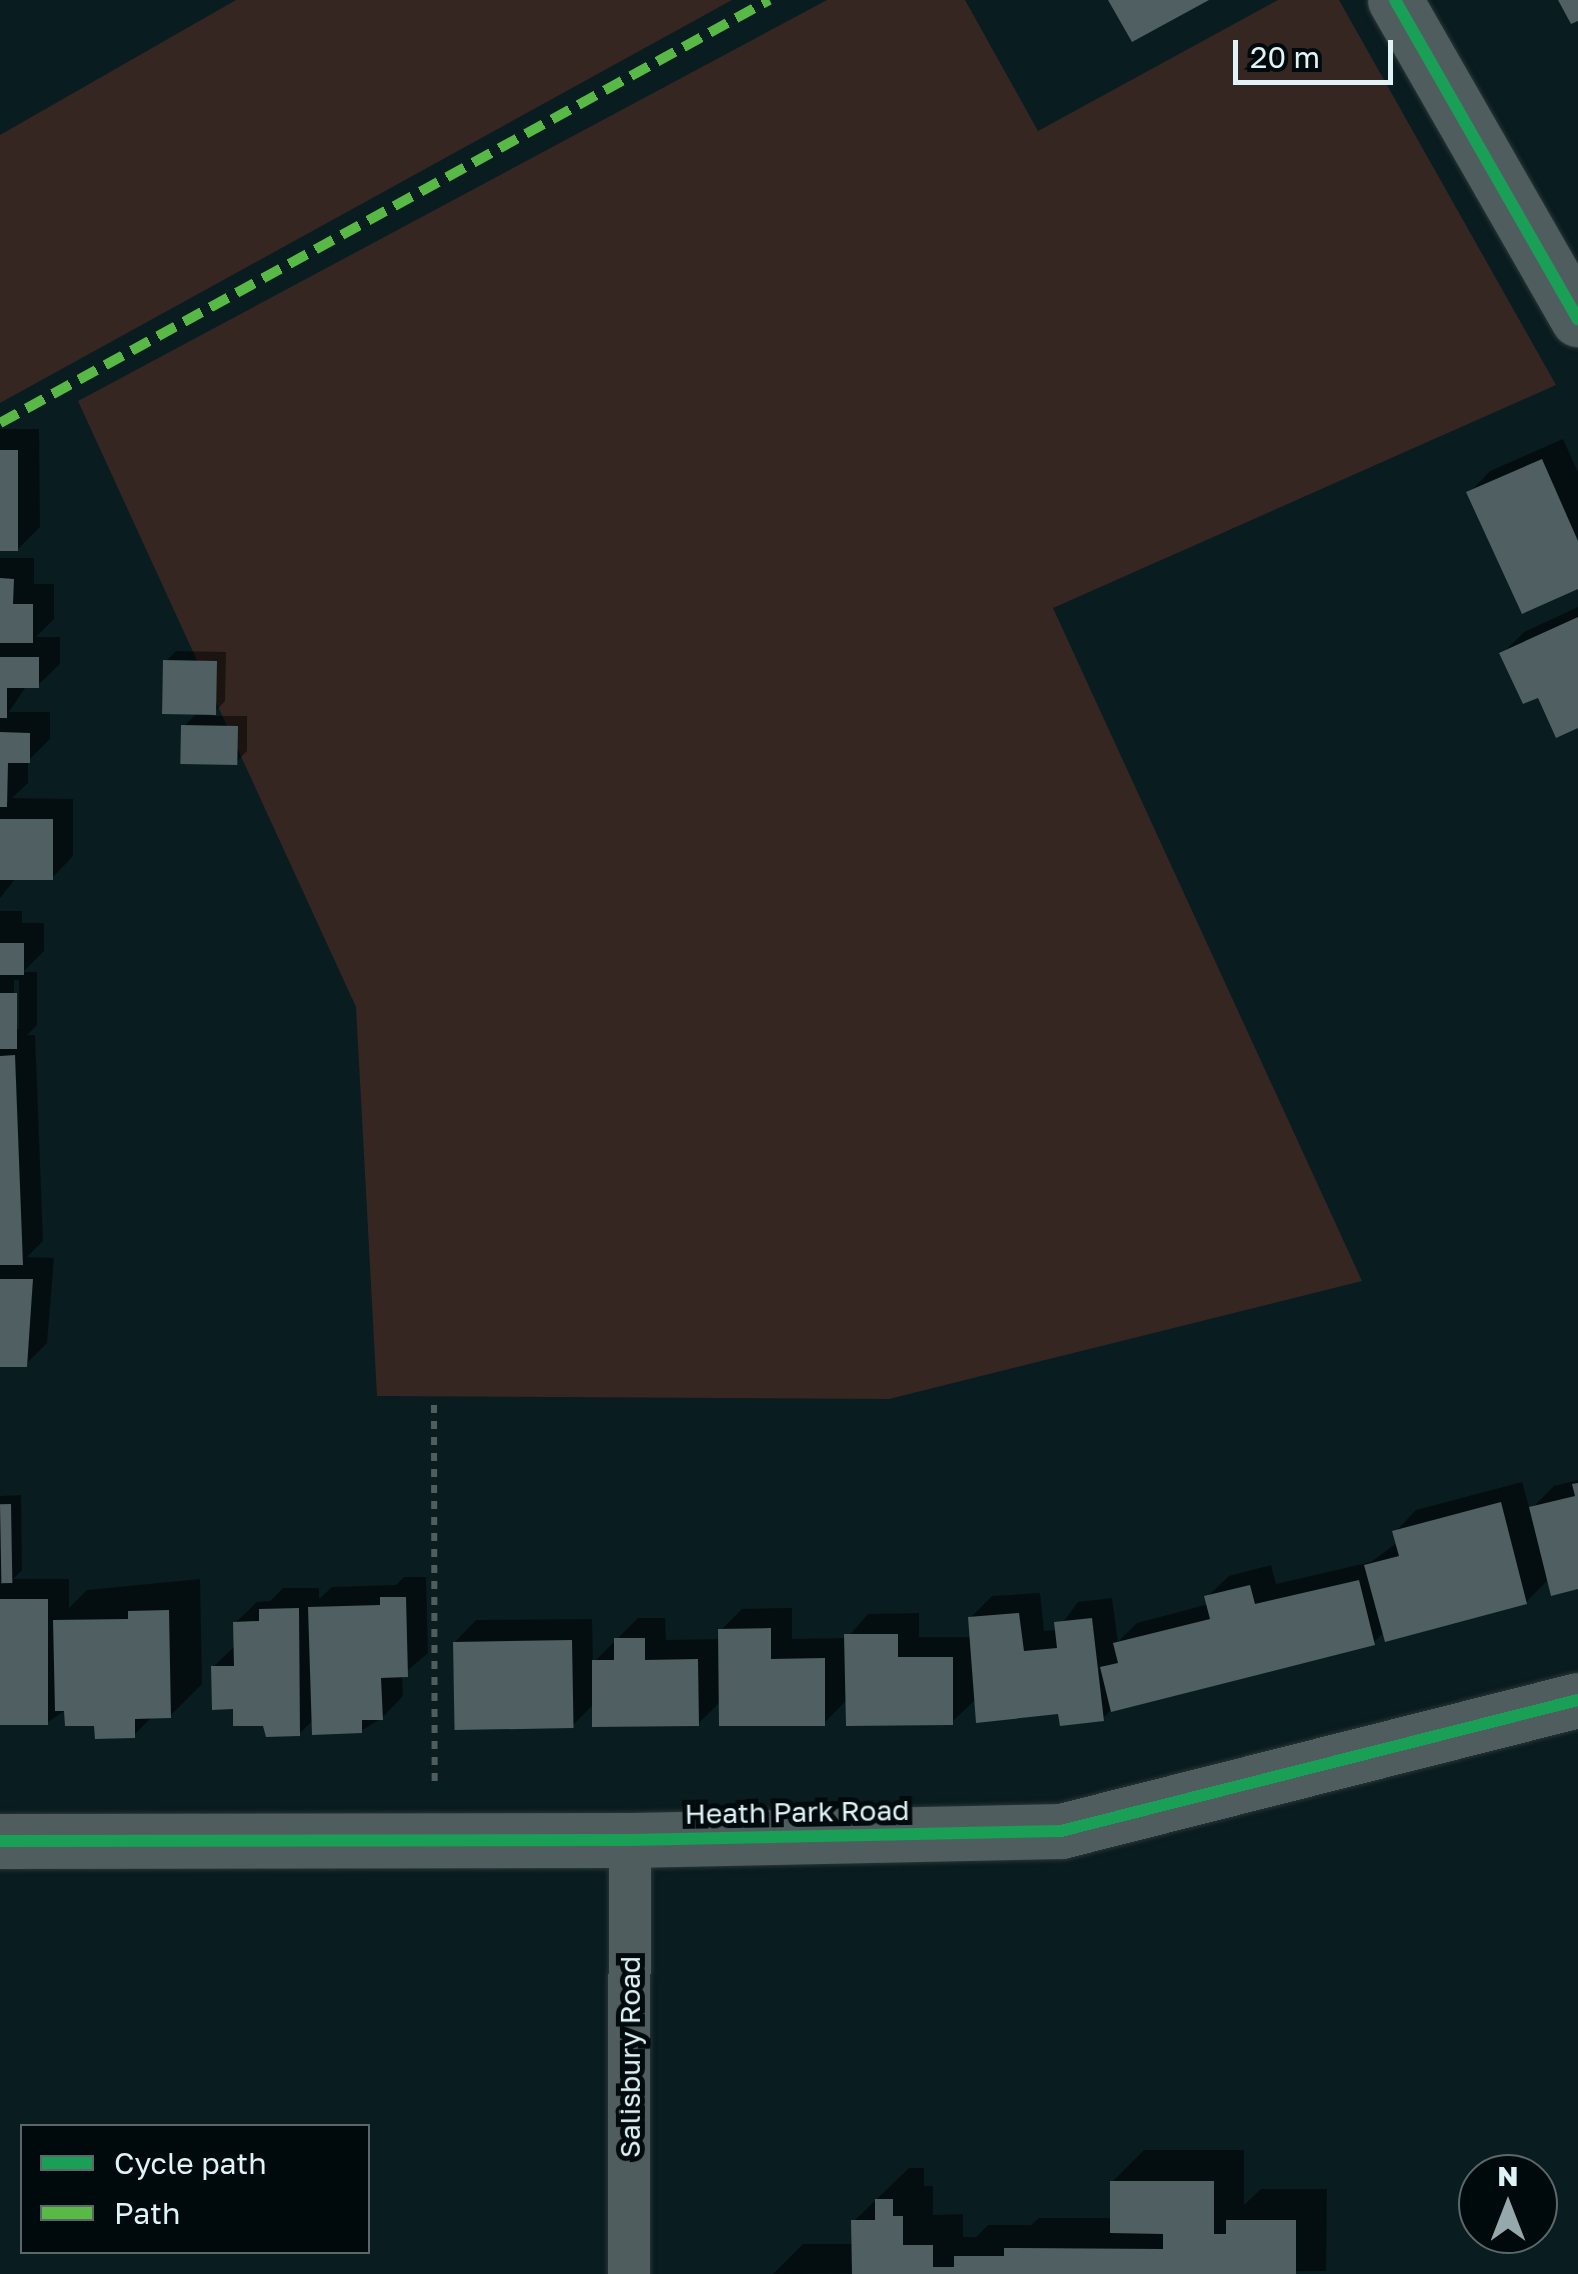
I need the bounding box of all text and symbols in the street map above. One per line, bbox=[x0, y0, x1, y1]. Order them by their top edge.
scale bar bbox=[1238, 20, 1398, 82]
text: 20 m bbox=[1250, 39, 1320, 75]
street label: Heath Park Road bbox=[684, 1793, 910, 1831]
street label: Salisbury Road bbox=[613, 1956, 647, 2158]
legend bbox=[20, 2124, 370, 2254]
text: Cycle path bbox=[114, 2145, 267, 2181]
north arrow bbox=[1458, 2154, 1558, 2254]
text: N bbox=[1497, 2159, 1519, 2192]
text: Path bbox=[114, 2195, 180, 2231]

